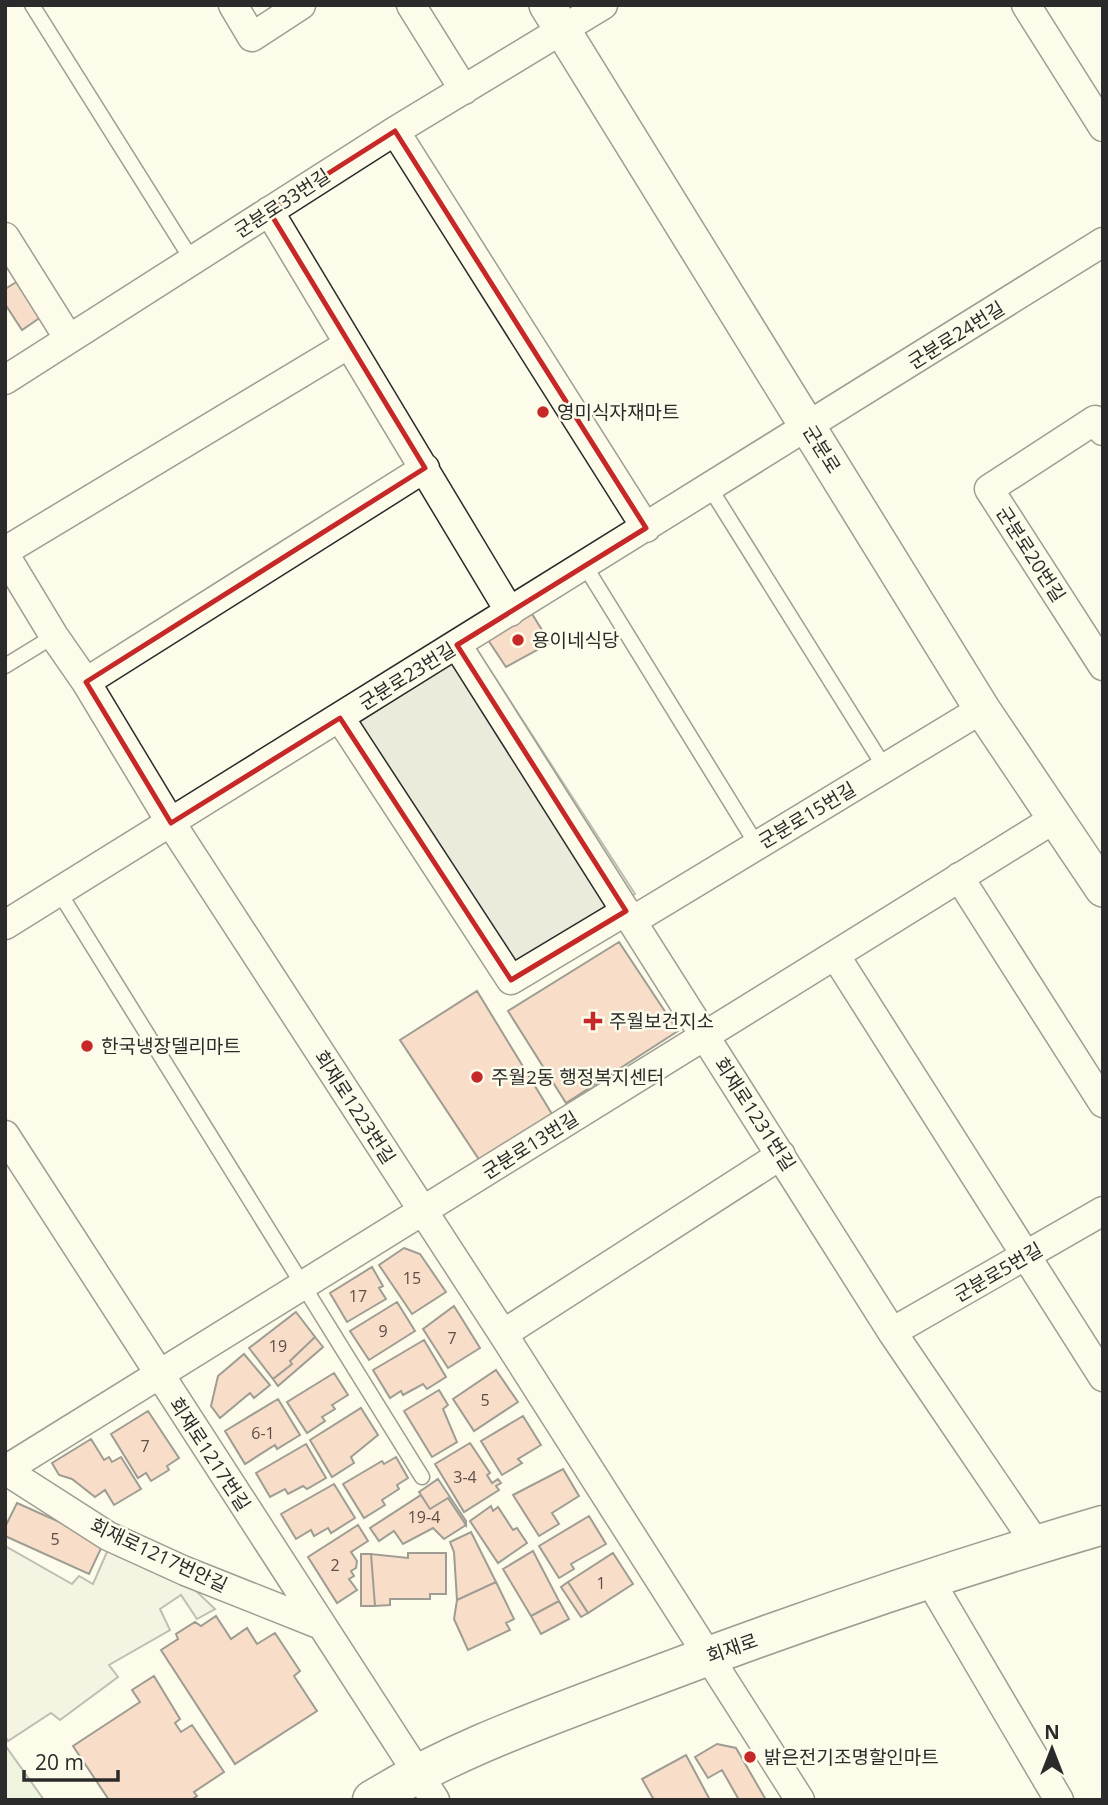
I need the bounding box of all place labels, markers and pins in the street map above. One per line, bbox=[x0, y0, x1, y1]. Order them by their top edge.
place label: 영미식자재마트 bbox=[557, 399, 679, 425]
marker: 영미식자재마트 bbox=[535, 404, 551, 420]
place label: 용이네식당 bbox=[532, 627, 619, 653]
marker: 용이네식당 bbox=[510, 632, 526, 648]
place label: 주월보건지소 bbox=[609, 1008, 714, 1034]
marker: 주월보건지소 bbox=[583, 1011, 603, 1031]
place label: 한국냉장델리마트 bbox=[101, 1033, 241, 1059]
marker: 한국냉장델리마트 bbox=[79, 1038, 95, 1054]
place label: 주월2동 행정복지센터 bbox=[491, 1064, 664, 1090]
marker: 주월2동 행정복지센터 bbox=[469, 1069, 485, 1085]
place label: 밝은전기조명할인마트 bbox=[764, 1744, 939, 1770]
marker: 밝은전기조명할인마트 bbox=[742, 1749, 758, 1765]

